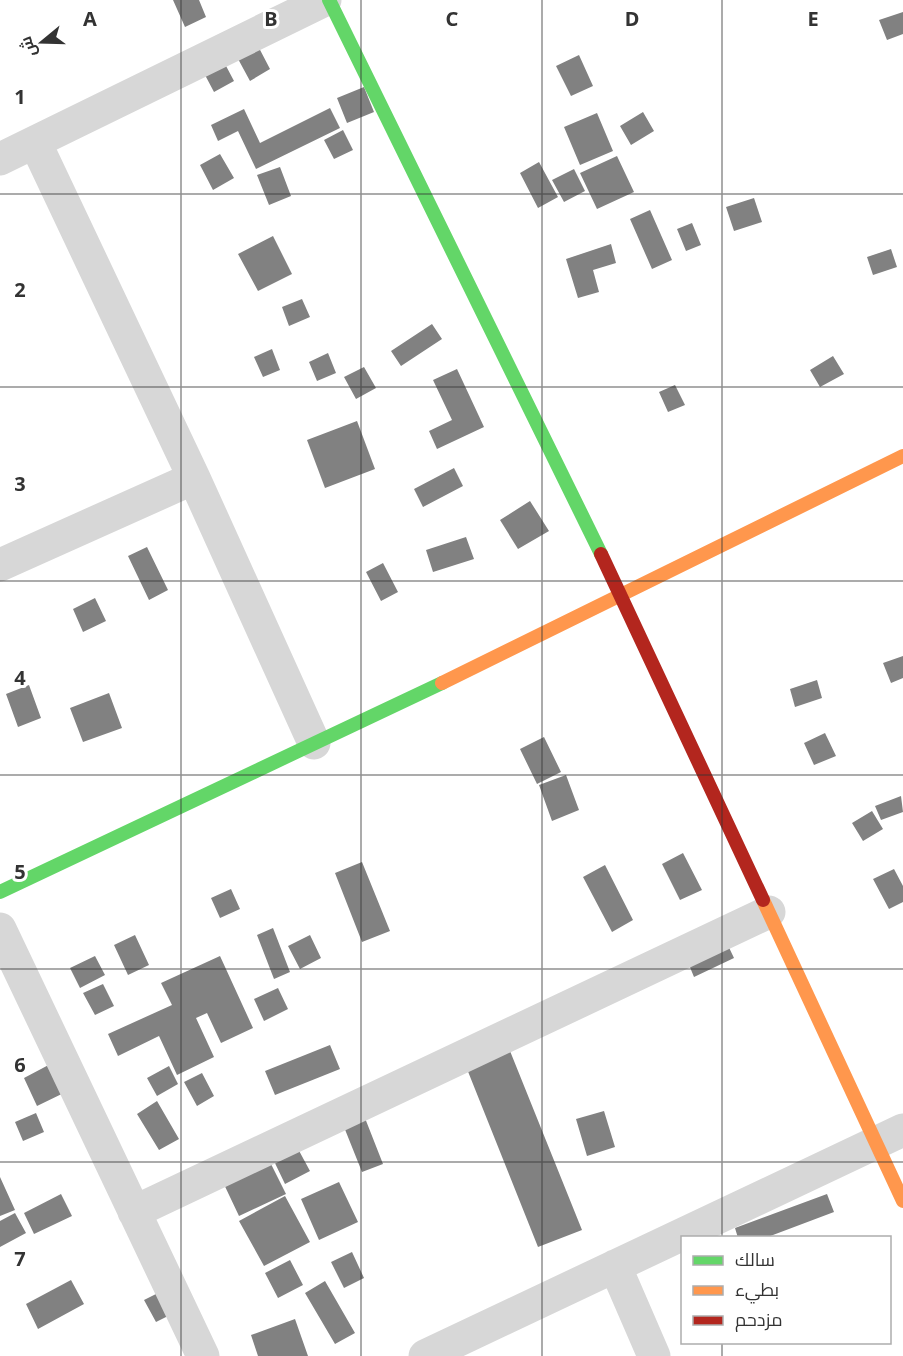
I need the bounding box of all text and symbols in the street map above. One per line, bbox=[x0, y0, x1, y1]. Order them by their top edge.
text: A bbox=[83, 5, 97, 32]
text: B bbox=[264, 5, 278, 32]
text: C bbox=[446, 5, 459, 32]
text: D bbox=[625, 5, 639, 32]
text: E bbox=[807, 5, 819, 32]
north arrow bbox=[12, 12, 72, 72]
text: ش bbox=[14, 34, 42, 60]
text: 1 bbox=[14, 83, 26, 110]
text: 2 bbox=[14, 276, 26, 303]
text: 3 bbox=[14, 470, 26, 497]
text: 4 bbox=[14, 664, 26, 691]
text: 5 bbox=[14, 858, 26, 885]
text: 6 bbox=[14, 1051, 26, 1078]
legend bbox=[681, 1236, 891, 1344]
text: 7 bbox=[14, 1245, 26, 1272]
text: سالك bbox=[735, 1247, 775, 1271]
text: بطيء bbox=[735, 1277, 779, 1304]
text: مزدحم bbox=[735, 1307, 783, 1332]

